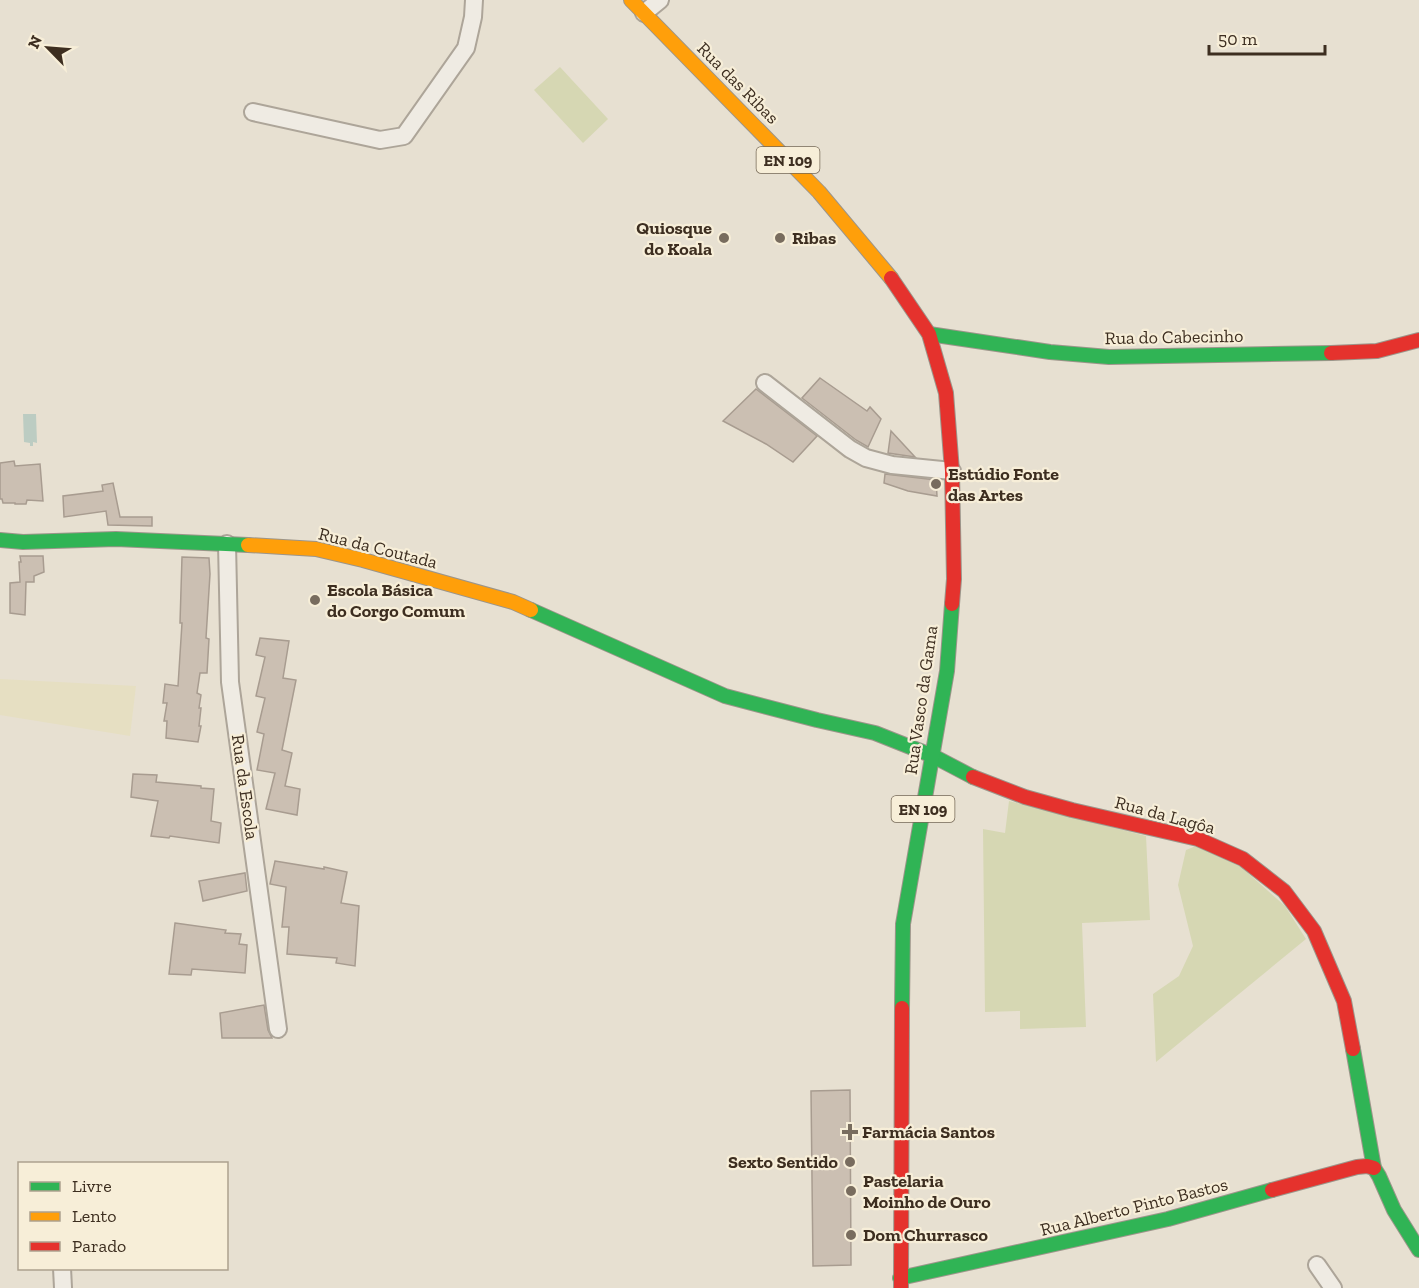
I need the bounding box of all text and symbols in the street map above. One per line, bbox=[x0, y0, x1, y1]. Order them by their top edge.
north arrow bbox=[18, 18, 78, 78]
scale bar bbox=[1209, 18, 1324, 56]
text: 50 m bbox=[1218, 28, 1258, 50]
text: N bbox=[24, 32, 46, 51]
street label: Rua das Ribas bbox=[692, 37, 784, 129]
road number: EN 109 bbox=[756, 147, 820, 173]
place label: Quiosque do Koala bbox=[636, 217, 712, 260]
place label: Ribas bbox=[792, 227, 836, 249]
marker: Quiosque do Koala bbox=[717, 231, 731, 245]
marker: Ribas bbox=[773, 231, 787, 245]
street label: Rua do Cabecinho bbox=[1105, 325, 1243, 349]
place label: Estúdio Fonte das Artes bbox=[948, 463, 1059, 506]
marker: Estúdio Fonte das Artes bbox=[929, 477, 943, 491]
street label: Rua da Coutada bbox=[316, 523, 440, 573]
place label: Escola Básica do Corgo Comum bbox=[327, 579, 465, 622]
marker: Escola Básica do Corgo Comum bbox=[308, 593, 322, 607]
street label: Rua Vasco da Gama bbox=[900, 624, 942, 776]
street label: Rua da Escola bbox=[227, 733, 263, 841]
street label: Rua da Lagôa bbox=[1112, 791, 1218, 839]
road number: EN 109 bbox=[892, 796, 954, 822]
place label: Farmácia Santos bbox=[862, 1121, 995, 1143]
marker: Farmácia Santos bbox=[843, 1125, 857, 1139]
place label: Sexto Sentido bbox=[728, 1151, 839, 1173]
marker: Sexto Sentido bbox=[843, 1155, 857, 1169]
legend bbox=[18, 1162, 228, 1270]
place label: Pastelaria Moinho de Ouro bbox=[863, 1170, 991, 1213]
street label: Rua Alberto Pinto Bastos bbox=[1038, 1173, 1230, 1241]
text: Livre bbox=[72, 1175, 112, 1197]
marker: Pastelaria Moinho de Ouro bbox=[844, 1184, 858, 1198]
text: Lento bbox=[72, 1205, 117, 1227]
place label: Dom Churrasco bbox=[863, 1224, 988, 1246]
marker: Dom Churrasco bbox=[844, 1228, 858, 1242]
text: Parado bbox=[72, 1235, 126, 1257]

